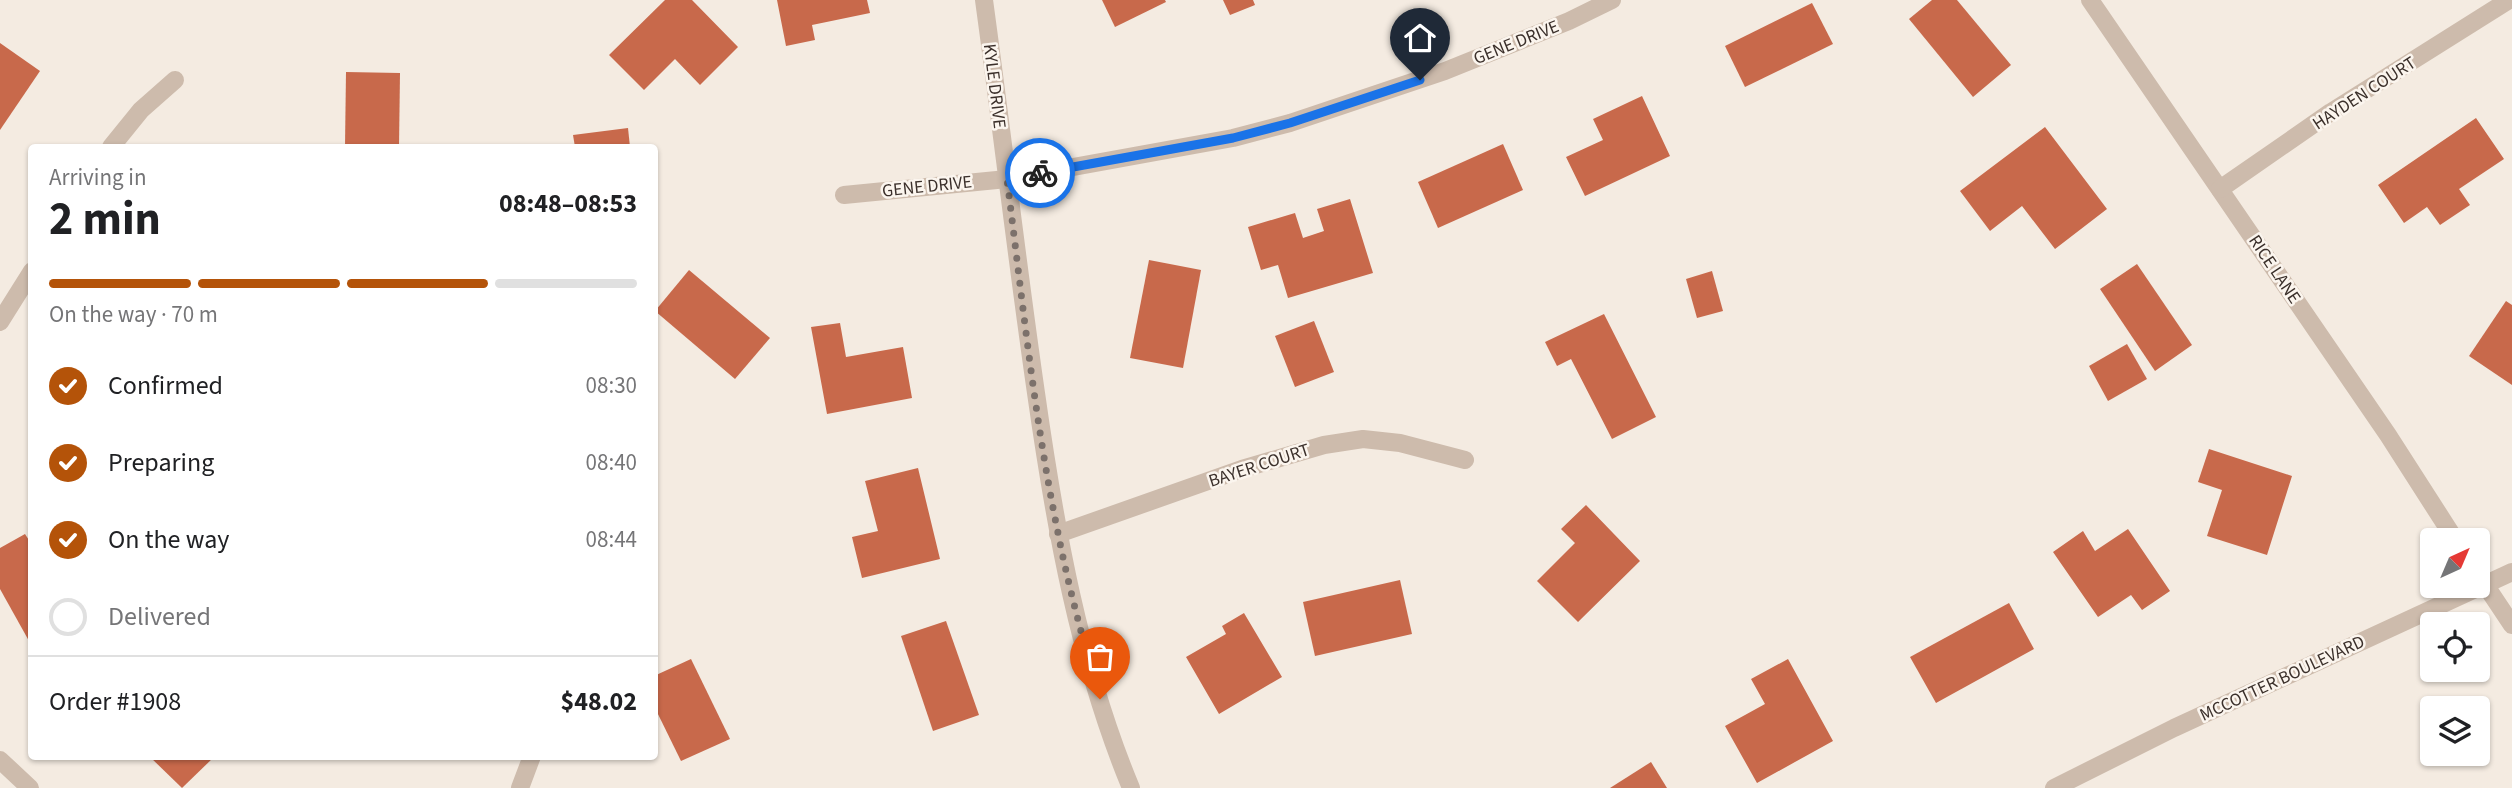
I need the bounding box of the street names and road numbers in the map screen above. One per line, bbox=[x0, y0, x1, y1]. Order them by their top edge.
street label: GENE DRIVE bbox=[1470, 14, 1563, 71]
street label: KYLE DRIVE bbox=[977, 42, 1012, 130]
street label: HAYDEN COURT bbox=[2308, 50, 2421, 136]
street label: GENE DRIVE bbox=[881, 169, 973, 204]
street label: RICE LANE bbox=[2242, 230, 2307, 309]
street label: BAYER COURT bbox=[1205, 437, 1313, 494]
street label: MCCOTTER BOULEVARD bbox=[2196, 629, 2369, 728]

